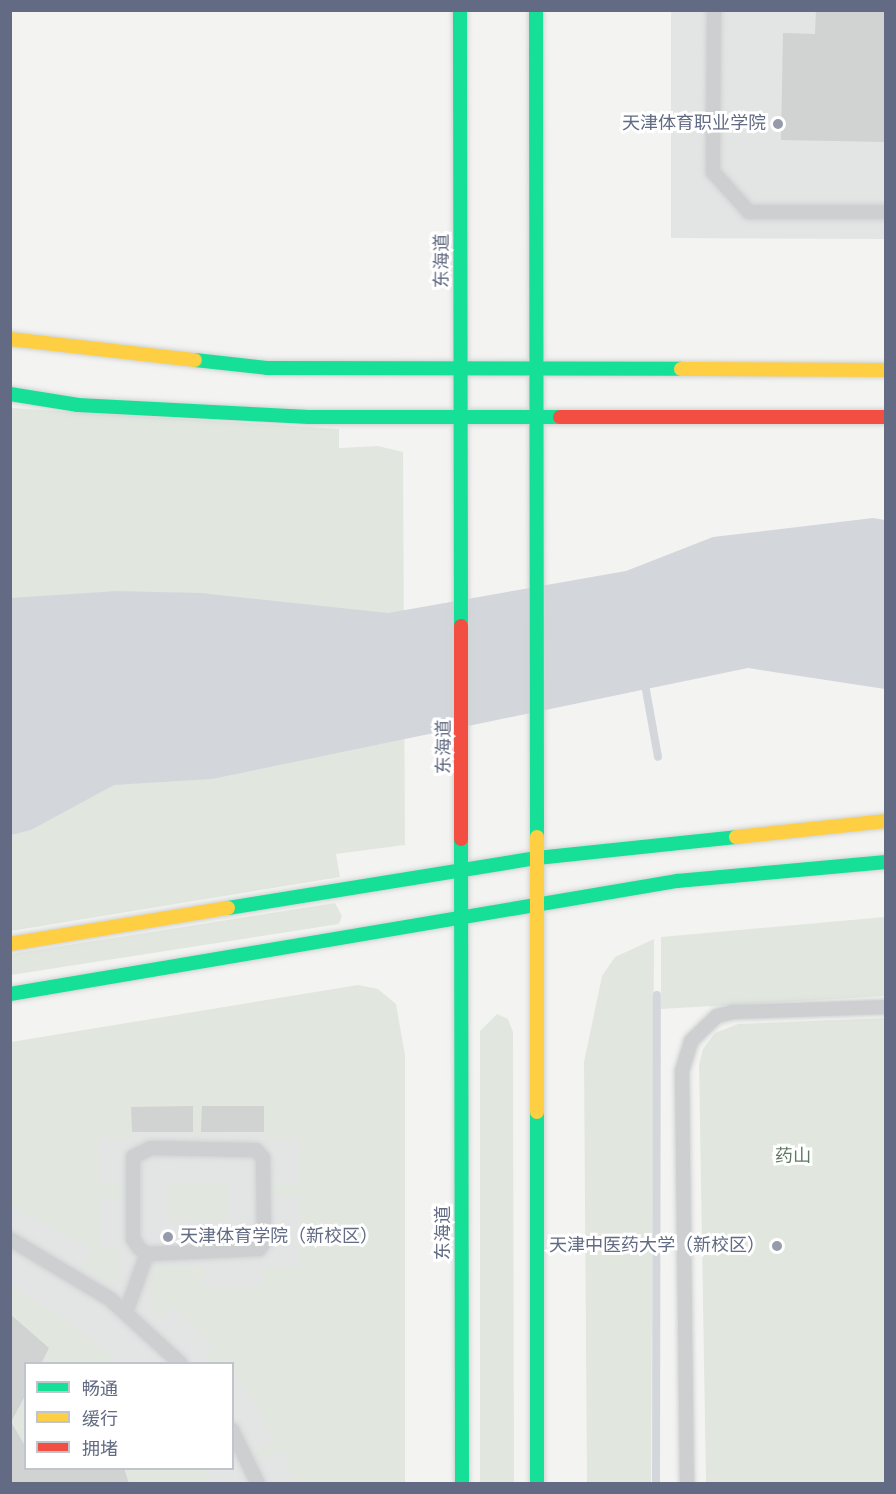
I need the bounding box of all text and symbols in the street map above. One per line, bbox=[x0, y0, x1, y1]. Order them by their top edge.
place label: 天津体育职业学院 bbox=[622, 113, 766, 135]
marker: 天津体育职业学院 bbox=[771, 117, 785, 131]
street label: 东海道 bbox=[432, 234, 454, 288]
street label: 东海道 bbox=[434, 720, 456, 774]
park label: 药山 bbox=[775, 1146, 811, 1168]
street label: 东海道 bbox=[433, 1206, 455, 1260]
place label: 天津体育学院（新校区） bbox=[180, 1226, 378, 1248]
marker: 天津体育学院（新校区） bbox=[161, 1230, 175, 1244]
place label: 天津中医药大学（新校区） bbox=[549, 1235, 765, 1257]
marker: 天津中医药大学（新校区） bbox=[770, 1239, 784, 1253]
legend bbox=[24, 1362, 234, 1470]
text: 畅通 bbox=[82, 1381, 118, 1399]
text: 缓行 bbox=[82, 1411, 118, 1429]
text: 拥堵 bbox=[82, 1441, 118, 1459]

